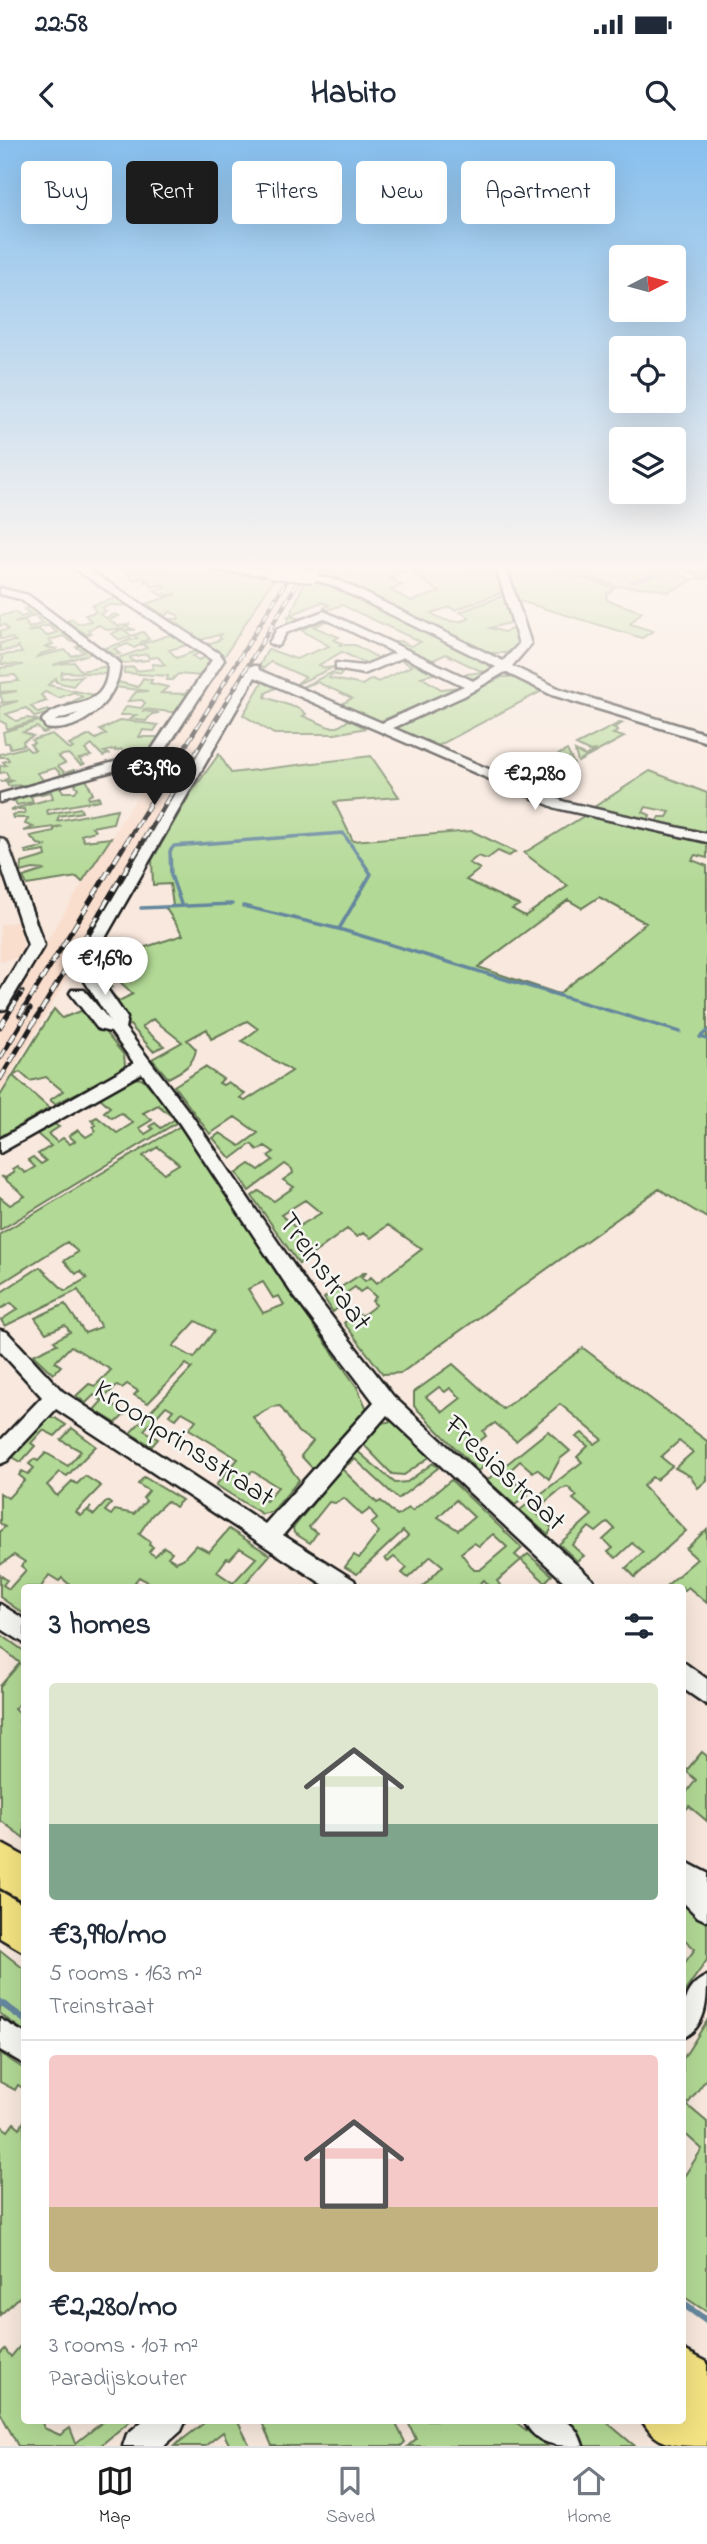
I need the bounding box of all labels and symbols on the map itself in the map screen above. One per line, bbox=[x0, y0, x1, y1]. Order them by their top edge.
north arrow bbox=[609, 245, 686, 322]
pin: €3,990 bbox=[97, 748, 211, 807]
pin: €2,280 bbox=[478, 752, 592, 812]
pin: €1,690 bbox=[48, 938, 162, 997]
street label: Treinstraat bbox=[265, 1204, 382, 1341]
street label: Kroonprinsstraat bbox=[84, 1369, 283, 1520]
street label: Fresiastraat bbox=[432, 1405, 575, 1543]

